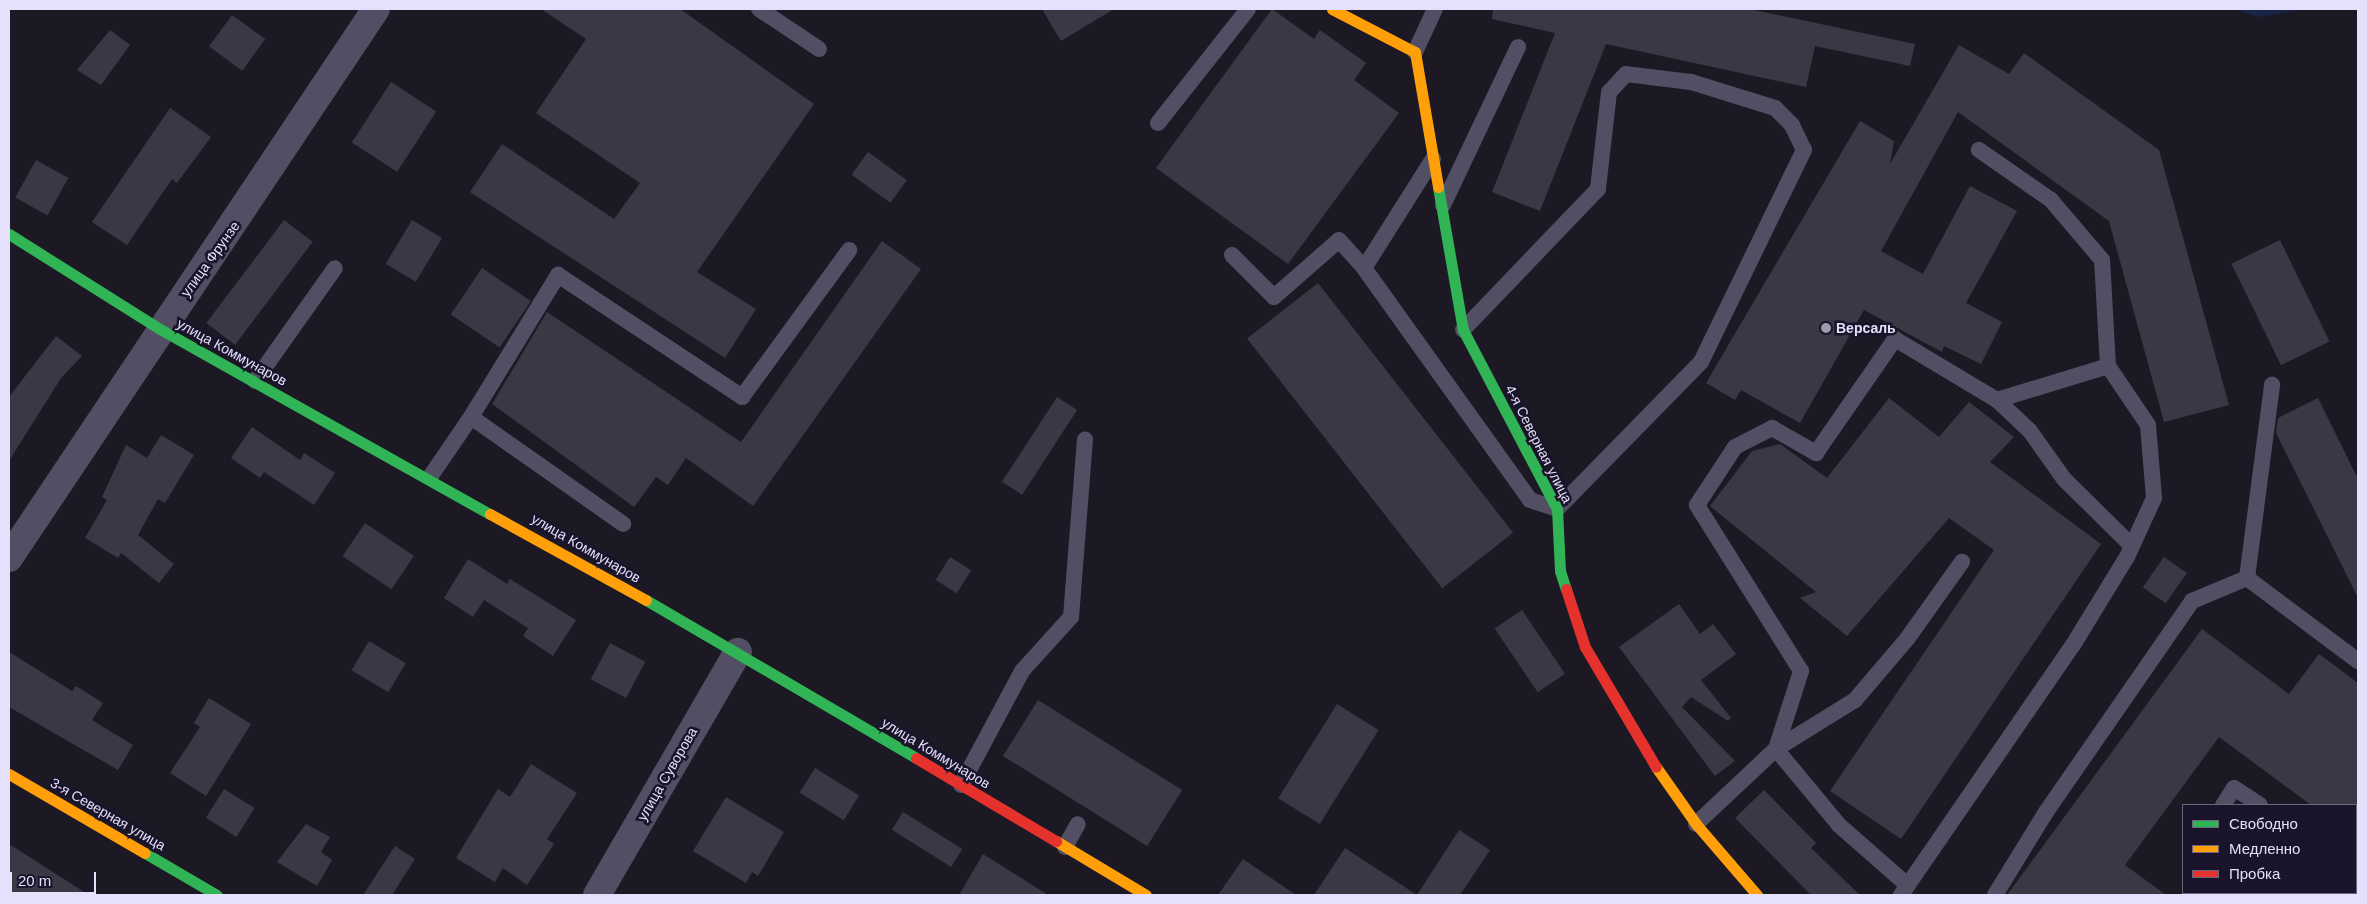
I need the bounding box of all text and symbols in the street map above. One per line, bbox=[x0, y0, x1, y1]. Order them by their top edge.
street label: улица Фрунзе bbox=[177, 218, 243, 300]
street label: улица Коммунаров bbox=[174, 315, 290, 389]
place label: Версаль bbox=[1836, 320, 1896, 336]
marker: Версаль bbox=[1820, 322, 1832, 334]
street label: 4-я Северная улица bbox=[1502, 382, 1576, 506]
street label: улица Коммунаров bbox=[528, 510, 644, 586]
street label: улица Коммунаров bbox=[879, 714, 993, 792]
street label: улица Суворова bbox=[633, 724, 701, 824]
street label: 3-я Северная улица bbox=[47, 774, 169, 854]
legend bbox=[2182, 804, 2357, 894]
text: Свободно bbox=[2229, 815, 2298, 832]
text: Медленно bbox=[2229, 840, 2300, 857]
scale bar bbox=[12, 862, 99, 894]
text: Пробка bbox=[2229, 865, 2280, 882]
text: 20 m bbox=[18, 872, 51, 889]

